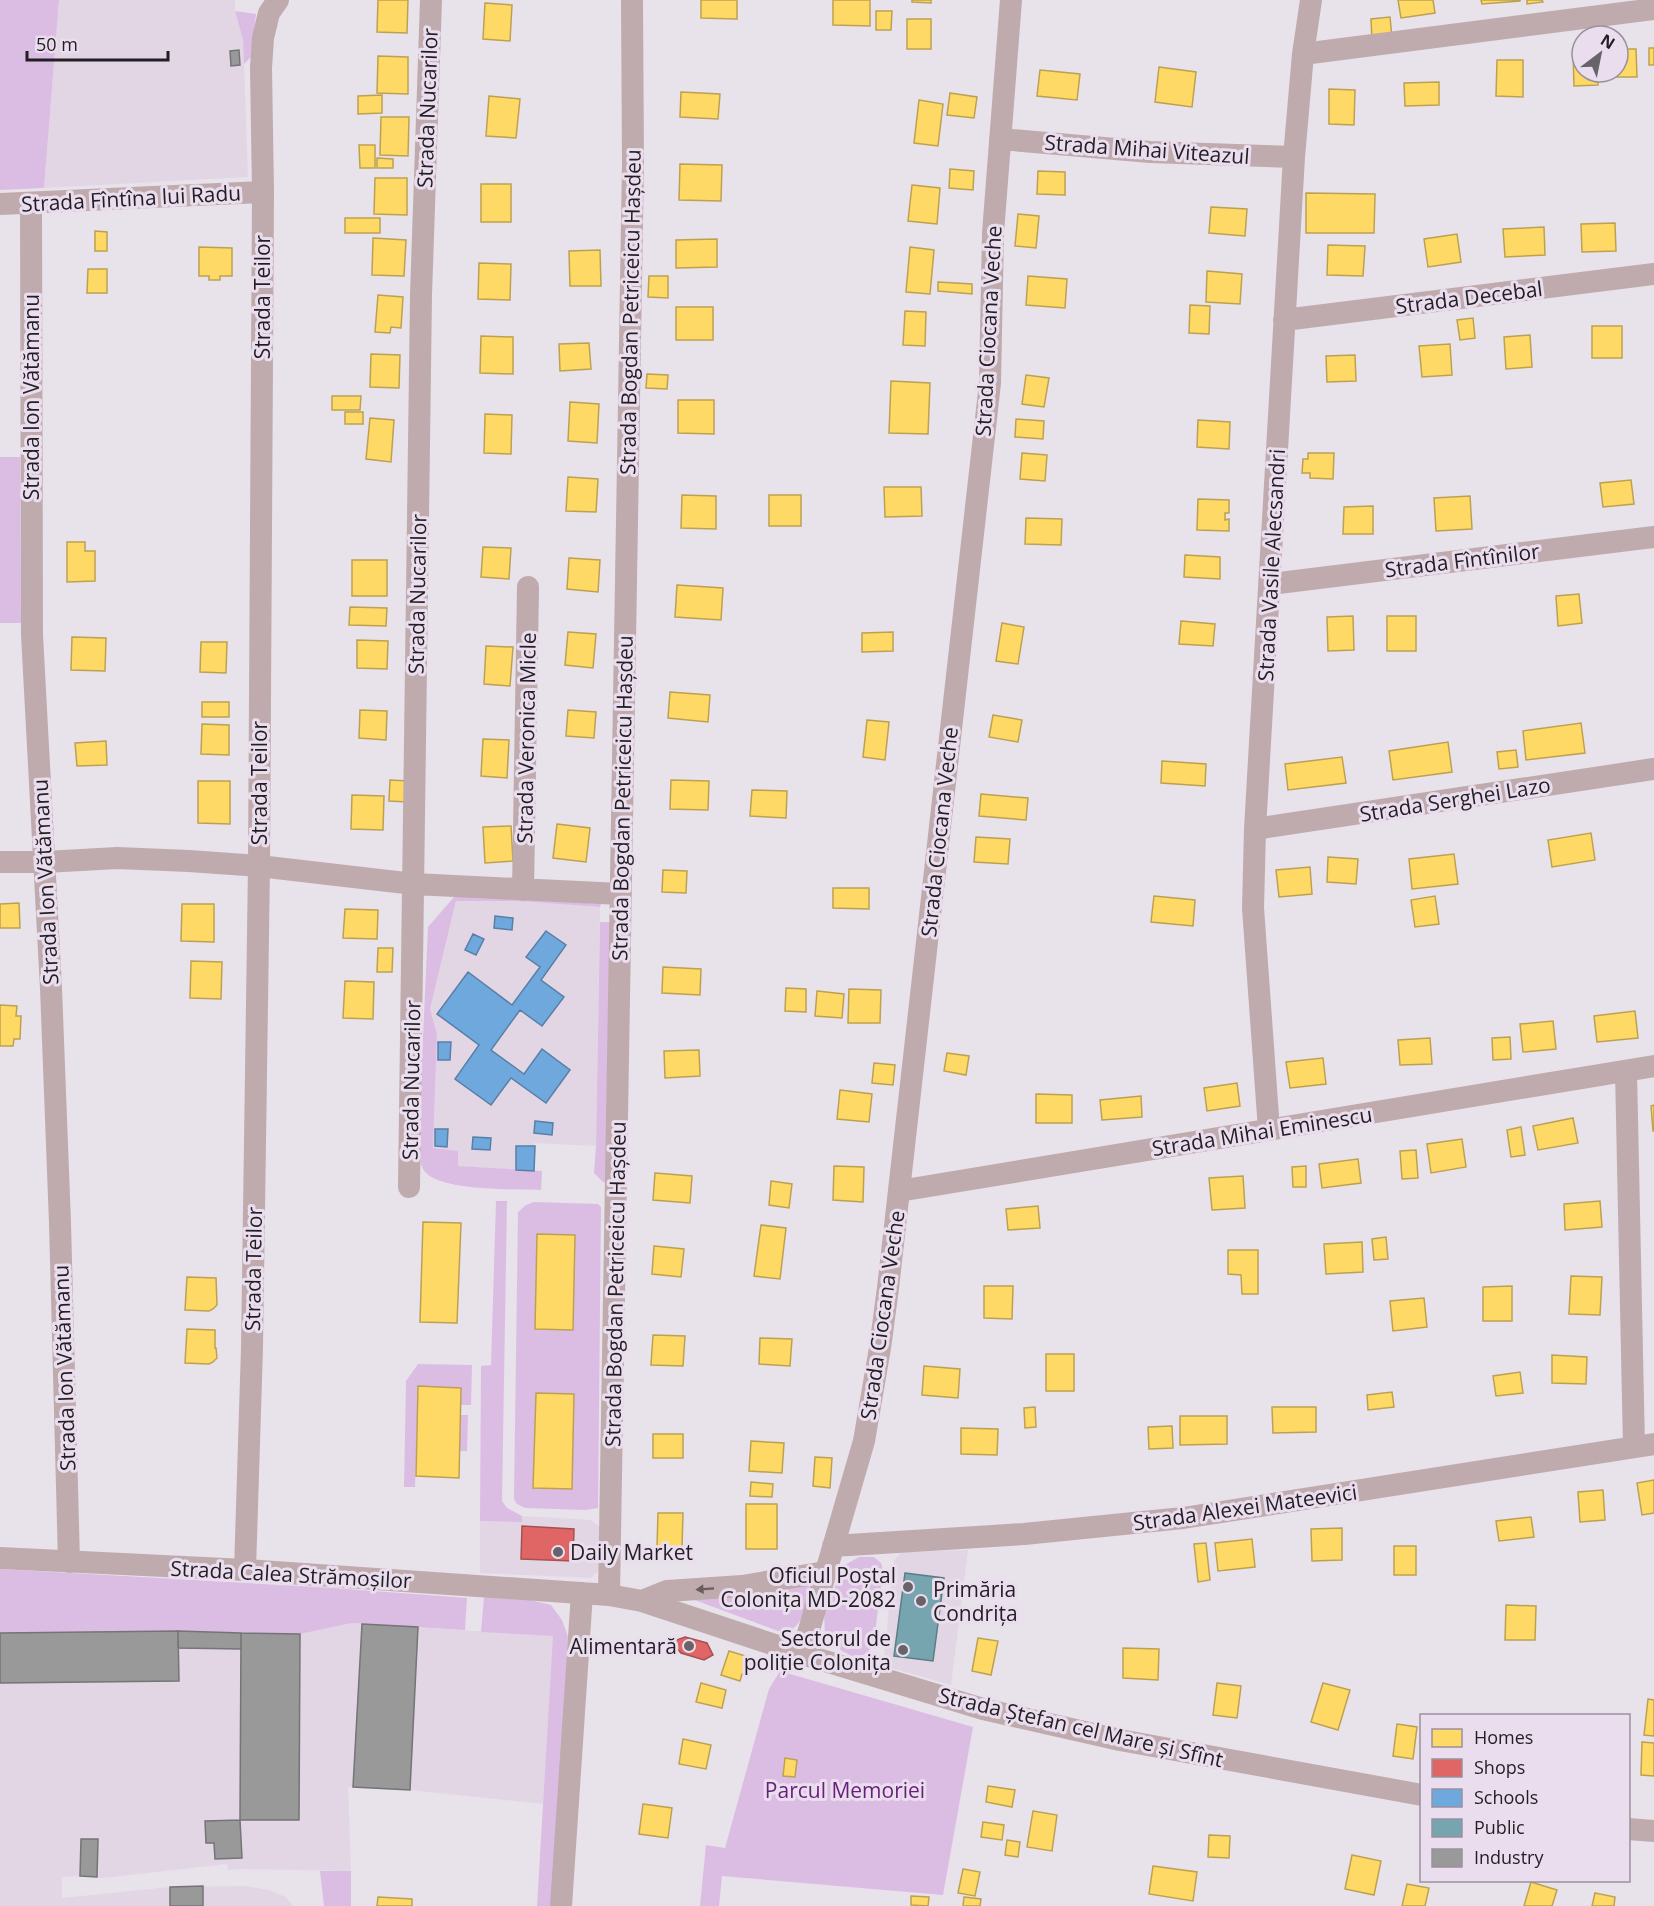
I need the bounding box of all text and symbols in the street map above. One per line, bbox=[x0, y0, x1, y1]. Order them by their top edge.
scale bar bbox=[27, 24, 168, 62]
north arrow bbox=[1570, 24, 1630, 84]
street label: Strada Nucarilor bbox=[410, 27, 444, 188]
text: N bbox=[1597, 29, 1619, 54]
text: 50 m bbox=[36, 32, 78, 56]
street label: Strada Mihai Viteazul bbox=[1044, 128, 1250, 170]
street label: Strada Bogdan Petriceicu Hașdeu bbox=[613, 149, 647, 475]
street label: Strada Fîntîna lui Radu bbox=[20, 178, 242, 218]
street label: Strada Ciocana Veche bbox=[968, 225, 1008, 437]
street label: Strada Teilor bbox=[248, 234, 276, 359]
street label: Strada Decebal bbox=[1394, 274, 1544, 320]
street label: Strada Ion Vătămanu bbox=[17, 294, 45, 500]
street label: Strada Vasile Alecsandri bbox=[1251, 448, 1291, 682]
street label: Strada Nucarilor bbox=[402, 513, 432, 674]
street label: Strada Fîntînilor bbox=[1383, 537, 1541, 583]
street label: Strada Veronica Micle bbox=[510, 632, 542, 844]
street label: Strada Bogdan Petriceicu Hașdeu bbox=[605, 635, 639, 961]
street label: Strada Teilor bbox=[245, 720, 273, 845]
street label: Strada Ciocana Veche bbox=[914, 726, 964, 938]
street label: Strada Serghei Lazo bbox=[1357, 770, 1553, 828]
street label: Strada Ion Vătămanu bbox=[26, 778, 64, 986]
street label: Strada Nucarilor bbox=[396, 999, 426, 1160]
street label: Strada Mihai Eminescu bbox=[1150, 1100, 1374, 1162]
street label: Strada Bogdan Petriceicu Hașdeu bbox=[598, 1121, 632, 1447]
street label: Strada Teilor bbox=[238, 1206, 268, 1331]
street label: Strada Ciocana Veche bbox=[853, 1208, 911, 1422]
street label: Strada Ion Vătămanu bbox=[46, 1264, 82, 1472]
street label: Strada Alexei Mateevici bbox=[1131, 1477, 1359, 1537]
place label: Daily Market bbox=[570, 1538, 693, 1566]
marker: Daily Market bbox=[551, 1545, 565, 1559]
street label: Strada Calea Strămoșilor bbox=[170, 1554, 413, 1594]
place label: Oficiul Poștal Colonița MD-2082 bbox=[721, 1561, 896, 1613]
place label: Primăria Condrița bbox=[933, 1575, 1018, 1627]
marker: Oficiul Poștal Colonița MD-2082 bbox=[901, 1580, 915, 1594]
one-way arrow bbox=[695, 1584, 714, 1593]
marker: Primăria Condrița bbox=[914, 1594, 928, 1608]
place label: Sectorul de poliție Colonița bbox=[744, 1624, 891, 1676]
place label: Alimentară bbox=[570, 1632, 677, 1660]
marker: Alimentară bbox=[682, 1639, 696, 1653]
marker: Sectorul de poliție Colonița bbox=[896, 1643, 910, 1657]
street label: Strada Ștefan cel Mare și Sfînt bbox=[936, 1681, 1226, 1773]
legend bbox=[1420, 1714, 1630, 1882]
text: Homes bbox=[1474, 1725, 1533, 1749]
text: Shops bbox=[1474, 1755, 1525, 1779]
park label: Parcul Memoriei bbox=[765, 1776, 925, 1804]
text: Schools bbox=[1474, 1785, 1538, 1809]
text: Public bbox=[1474, 1815, 1525, 1839]
text: Industry bbox=[1474, 1845, 1544, 1869]

